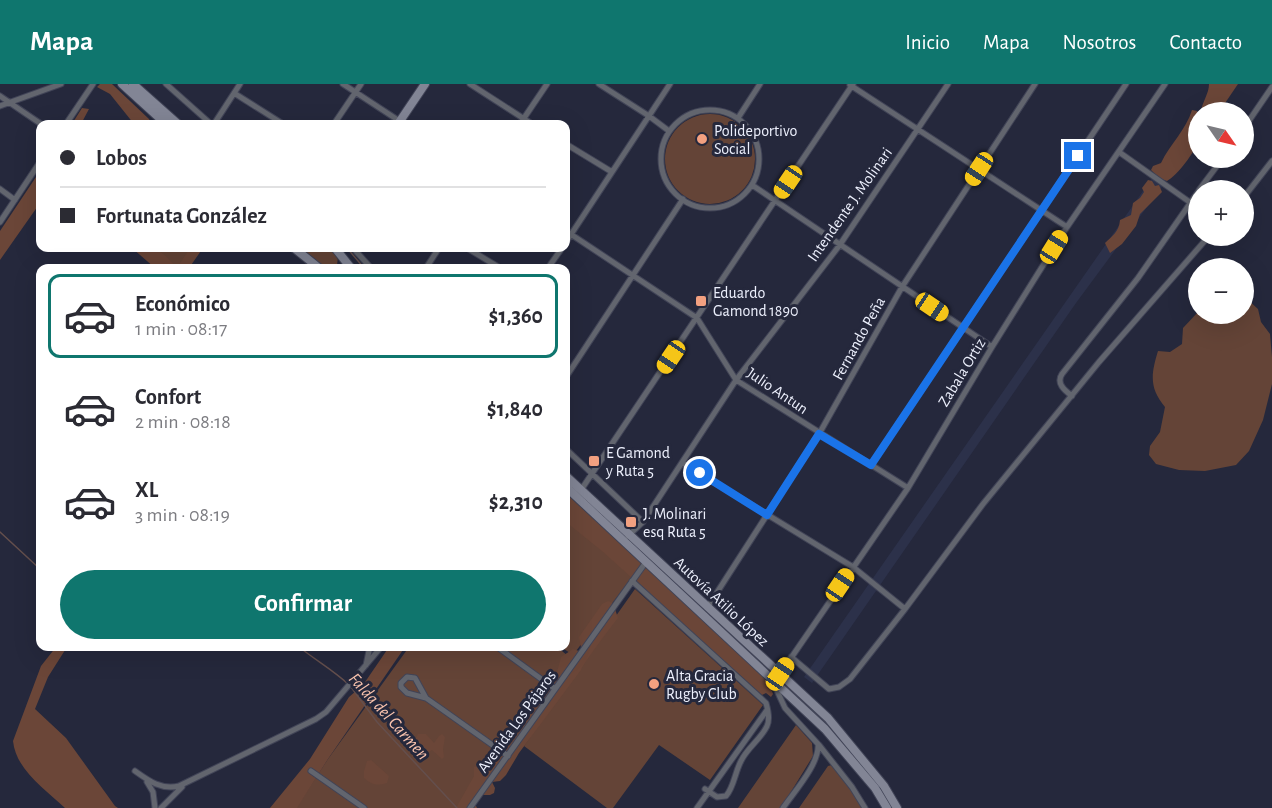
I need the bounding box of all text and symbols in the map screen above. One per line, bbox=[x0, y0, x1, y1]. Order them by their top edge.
text: Mapa bbox=[30, 28, 93, 56]
text: Inicio bbox=[905, 32, 950, 53]
text: Mapa bbox=[983, 32, 1030, 53]
text: Nosotros bbox=[1063, 32, 1136, 53]
text: Contacto bbox=[1169, 32, 1242, 53]
north arrow bbox=[1188, 102, 1254, 168]
map controls bbox=[1188, 102, 1254, 324]
place label: Polideportivo Social bbox=[714, 123, 798, 157]
marker: Polideportivo Social bbox=[695, 132, 709, 146]
route end bbox=[1064, 142, 1091, 169]
street label: Intendente J. Molinari bbox=[805, 145, 895, 264]
text: Lobos bbox=[96, 147, 147, 169]
car bbox=[962, 149, 996, 189]
car bbox=[770, 162, 806, 202]
button: + bbox=[1188, 180, 1254, 246]
text: Fortunata González bbox=[96, 205, 267, 227]
car bbox=[1037, 227, 1071, 267]
button: − bbox=[1188, 258, 1254, 324]
place label: Eduardo Gamond 1890 bbox=[713, 285, 798, 319]
icon: car bbox=[63, 289, 117, 343]
car bbox=[912, 289, 952, 325]
text: Económico bbox=[135, 293, 230, 315]
marker: Eduardo Gamond 1890 bbox=[694, 294, 708, 308]
street label: Fernando Peña bbox=[830, 294, 888, 383]
text: $1,360 bbox=[489, 305, 543, 327]
text: 1 min · 08:17 bbox=[135, 319, 227, 339]
street label: Zabala Ortiz bbox=[935, 335, 989, 409]
car bbox=[653, 337, 689, 377]
street label: Julio Antun bbox=[744, 365, 811, 417]
icon: car bbox=[63, 382, 117, 436]
text: Confort bbox=[135, 386, 201, 408]
text: $1,840 bbox=[487, 398, 543, 420]
text: 2 min · 08:18 bbox=[135, 412, 231, 432]
place label: E Gamond y Ruta 5 bbox=[605, 445, 670, 480]
marker: E Gamond y Ruta 5 bbox=[587, 454, 601, 468]
route start bbox=[686, 459, 713, 486]
icon: car bbox=[63, 475, 117, 529]
text: XL bbox=[135, 479, 158, 501]
text: $2,310 bbox=[489, 491, 543, 513]
text: 3 min · 08:19 bbox=[135, 505, 230, 525]
place label: J. Molinari esq Ruta 5 bbox=[643, 506, 706, 540]
marker: J. Molinari esq Ruta 5 bbox=[624, 515, 638, 529]
street label: Autovía Atilio López bbox=[671, 554, 772, 650]
car bbox=[822, 565, 858, 605]
button: Confirmar bbox=[60, 570, 546, 639]
car bbox=[762, 654, 798, 694]
street label: Avenida Los Pájaros bbox=[475, 668, 560, 776]
place label: Alta Gracia Rugby Club bbox=[666, 668, 737, 703]
water label: Falda del Carmen bbox=[345, 670, 432, 764]
marker: Alta Gracia Rugby Club bbox=[647, 677, 661, 691]

